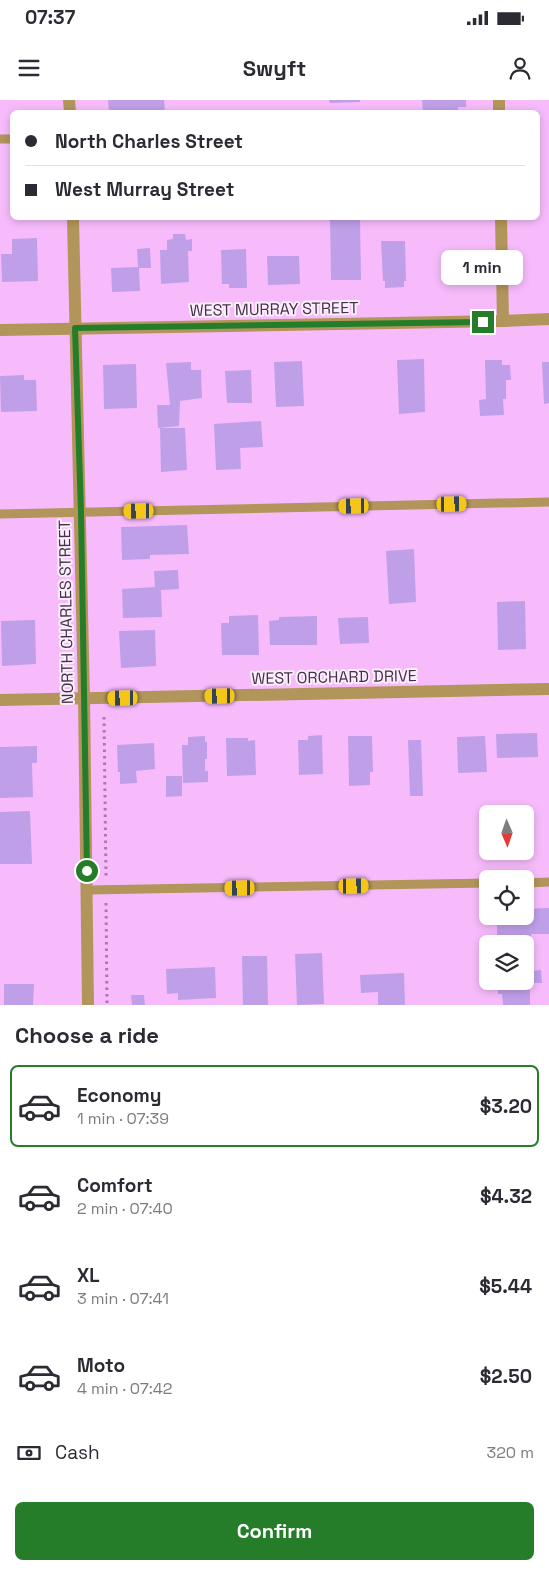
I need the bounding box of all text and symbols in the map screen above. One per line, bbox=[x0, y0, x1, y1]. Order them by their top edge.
text: 07:37 bbox=[25, 5, 75, 30]
icon: menu bbox=[15, 54, 43, 82]
text: Swyft bbox=[243, 54, 306, 82]
icon: person bbox=[506, 54, 534, 82]
text: North Charles Street bbox=[55, 129, 243, 154]
text: West Murray Street bbox=[55, 177, 234, 202]
callout: 1 min bbox=[442, 250, 524, 284]
text: 1 min bbox=[462, 257, 502, 278]
street label: WEST MURRAY STREET bbox=[189, 297, 359, 321]
route end bbox=[472, 311, 494, 333]
car bbox=[436, 496, 467, 512]
car bbox=[338, 498, 369, 514]
car bbox=[123, 503, 154, 519]
street label: NORTH CHARLES STREET bbox=[54, 520, 78, 704]
street label: WEST ORCHARD DRIVE bbox=[251, 665, 417, 689]
car bbox=[204, 688, 235, 704]
car bbox=[107, 690, 138, 706]
north arrow bbox=[479, 805, 534, 860]
map controls bbox=[479, 805, 534, 990]
route start bbox=[76, 860, 98, 882]
button: locate bbox=[479, 870, 534, 925]
car bbox=[338, 878, 369, 894]
car bbox=[224, 880, 255, 896]
button: layers bbox=[479, 935, 534, 990]
text: Choose a ride bbox=[15, 1021, 159, 1049]
text: Economy bbox=[77, 1083, 161, 1108]
icon: car bbox=[17, 1084, 62, 1129]
text: $3.20 bbox=[480, 1094, 532, 1119]
text: 1 min · 07:39 bbox=[77, 1108, 169, 1129]
text: Comfort bbox=[77, 1173, 153, 1198]
icon: car bbox=[17, 1174, 62, 1219]
text: $4.32 bbox=[480, 1184, 532, 1209]
text: 2 min · 07:40 bbox=[77, 1198, 173, 1219]
text: XL bbox=[77, 1263, 100, 1288]
icon: car bbox=[17, 1264, 62, 1309]
text: $5.44 bbox=[479, 1274, 532, 1299]
text: 3 min · 07:41 bbox=[77, 1288, 169, 1309]
text: Moto bbox=[77, 1353, 125, 1378]
icon: car bbox=[17, 1354, 62, 1399]
text: $2.50 bbox=[480, 1364, 532, 1389]
text: 4 min · 07:42 bbox=[77, 1378, 173, 1399]
icon: cash bbox=[15, 1439, 43, 1467]
text: Cash bbox=[55, 1440, 100, 1465]
text: 320 m bbox=[487, 1442, 534, 1463]
button: Confirm bbox=[15, 1502, 534, 1560]

